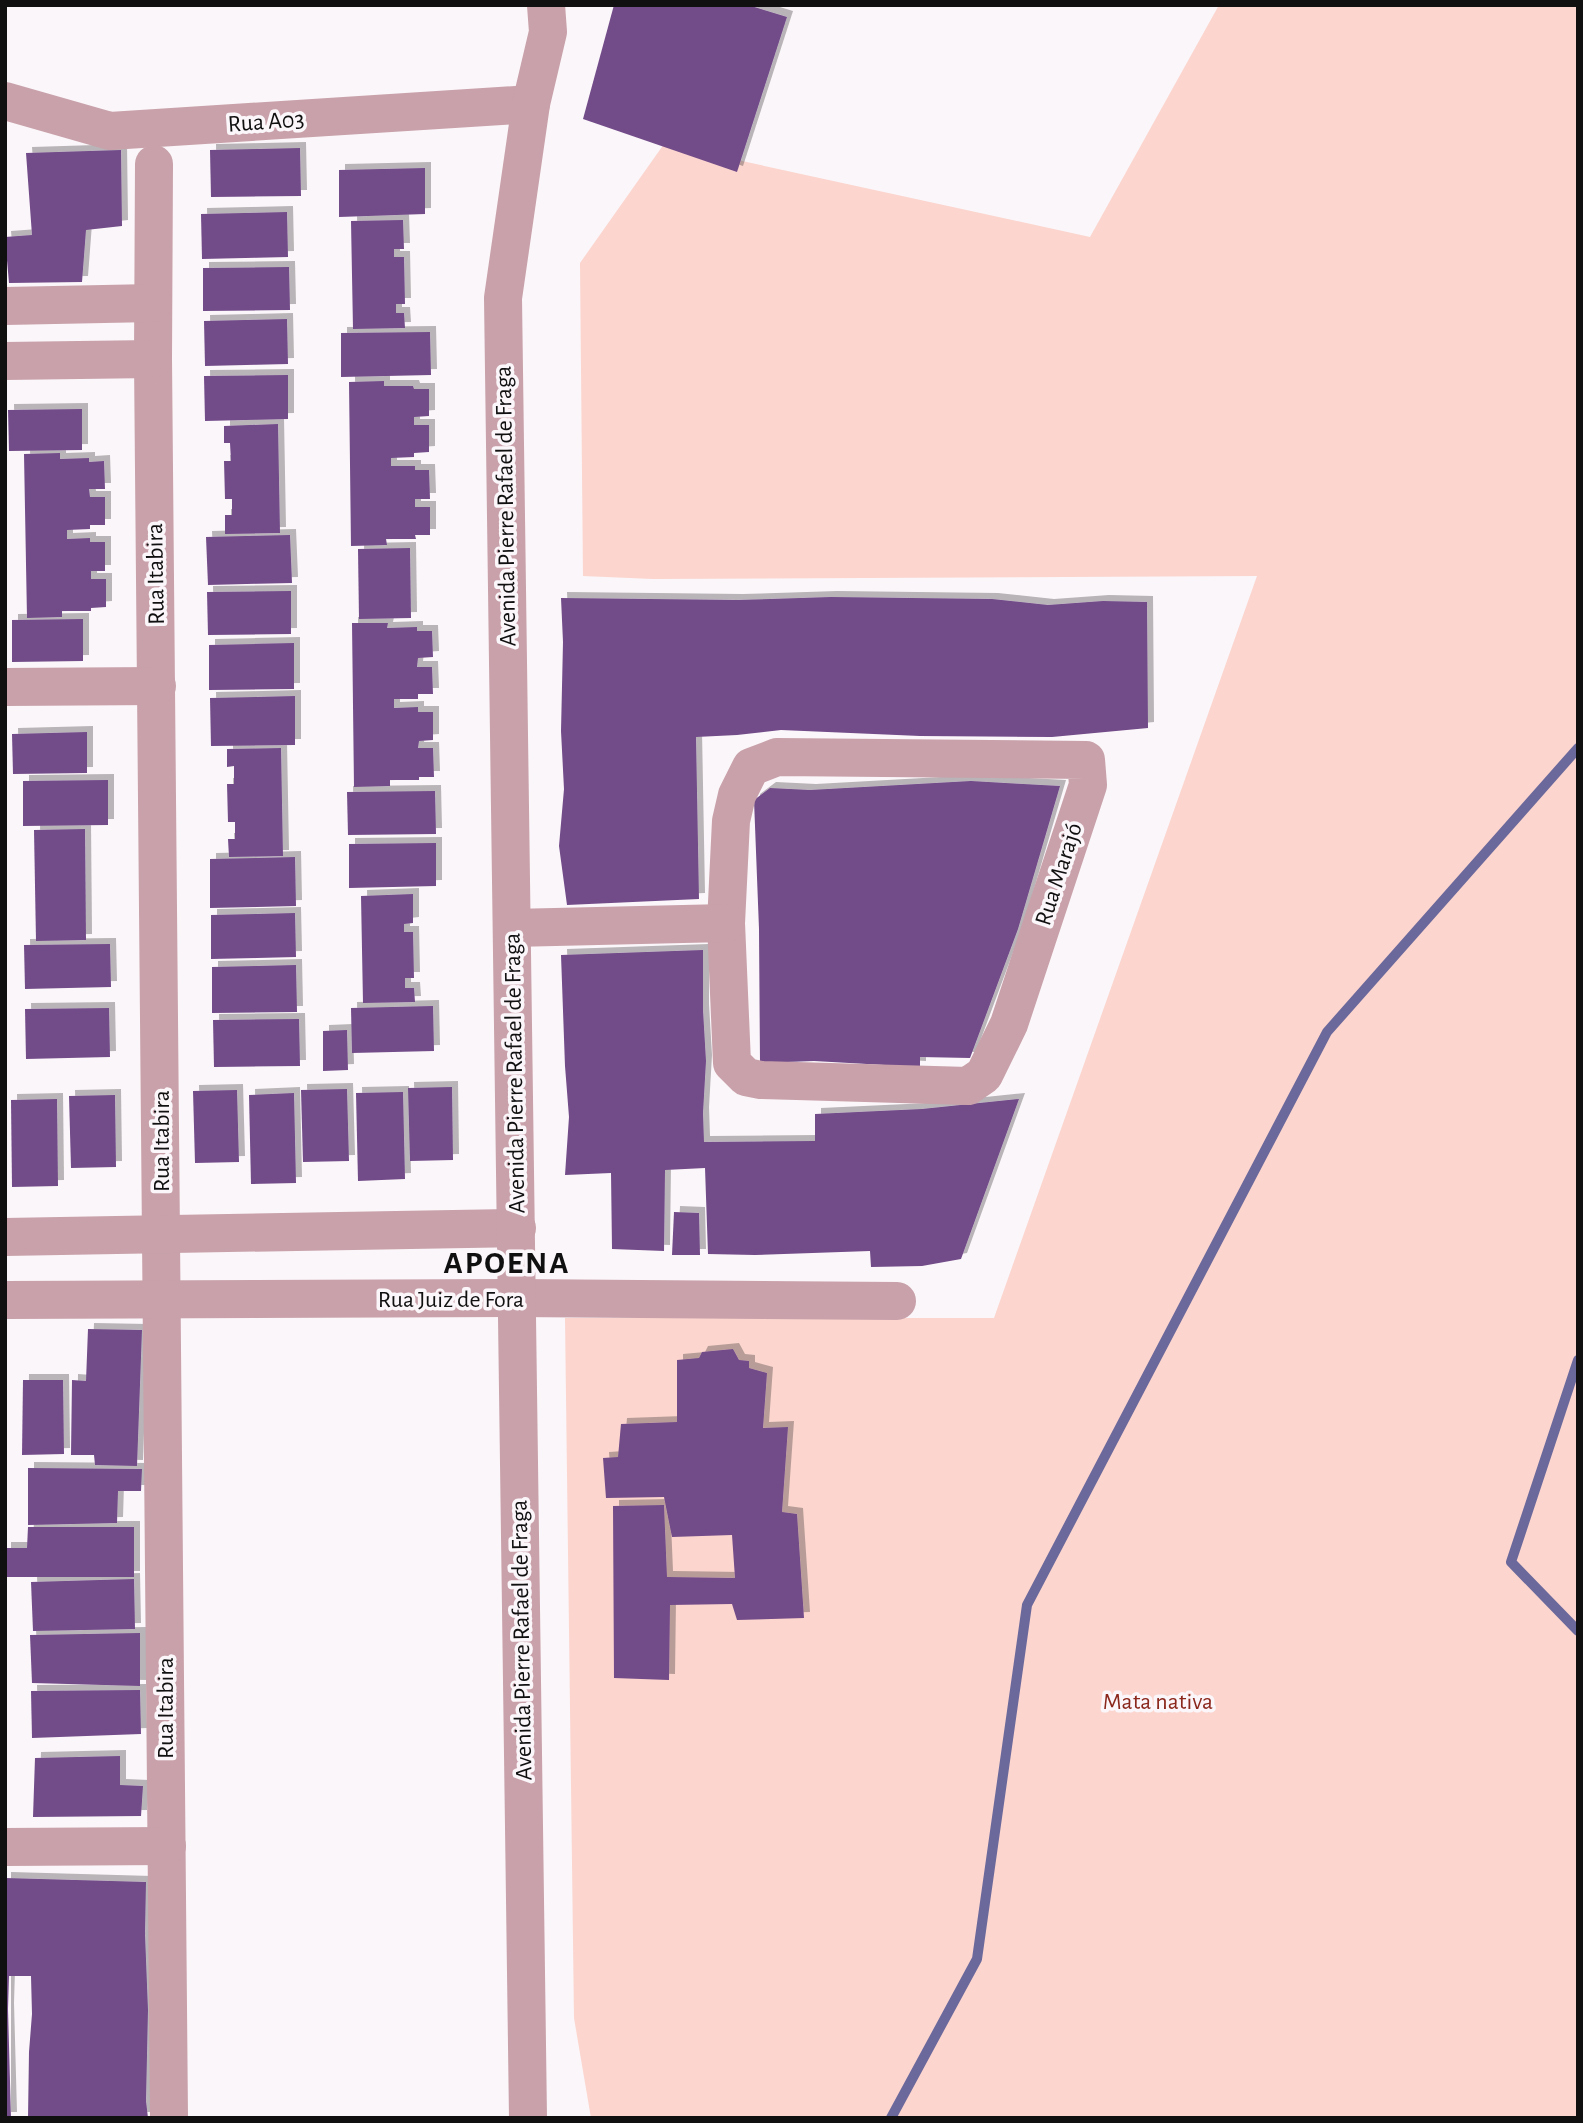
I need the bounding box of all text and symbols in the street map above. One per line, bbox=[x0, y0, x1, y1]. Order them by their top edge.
street label: Rua A03 bbox=[227, 107, 305, 137]
street label: Avenida Pierre Rafael de Fraga bbox=[492, 365, 520, 646]
street label: Rua Itabira bbox=[143, 523, 169, 625]
street label: Rua Marajó bbox=[1031, 820, 1087, 929]
street label: Avenida Pierre Rafael de Fraga bbox=[501, 932, 529, 1213]
street label: Rua Itabira bbox=[150, 1090, 174, 1192]
district label: APOENA bbox=[443, 1247, 571, 1279]
street label: Rua Juiz de Fora bbox=[378, 1288, 524, 1312]
street label: Avenida Pierre Rafael de Fraga bbox=[508, 1499, 536, 1780]
street label: Rua Itabira bbox=[154, 1657, 178, 1759]
park label: Mata nativa bbox=[1103, 1690, 1213, 1714]

